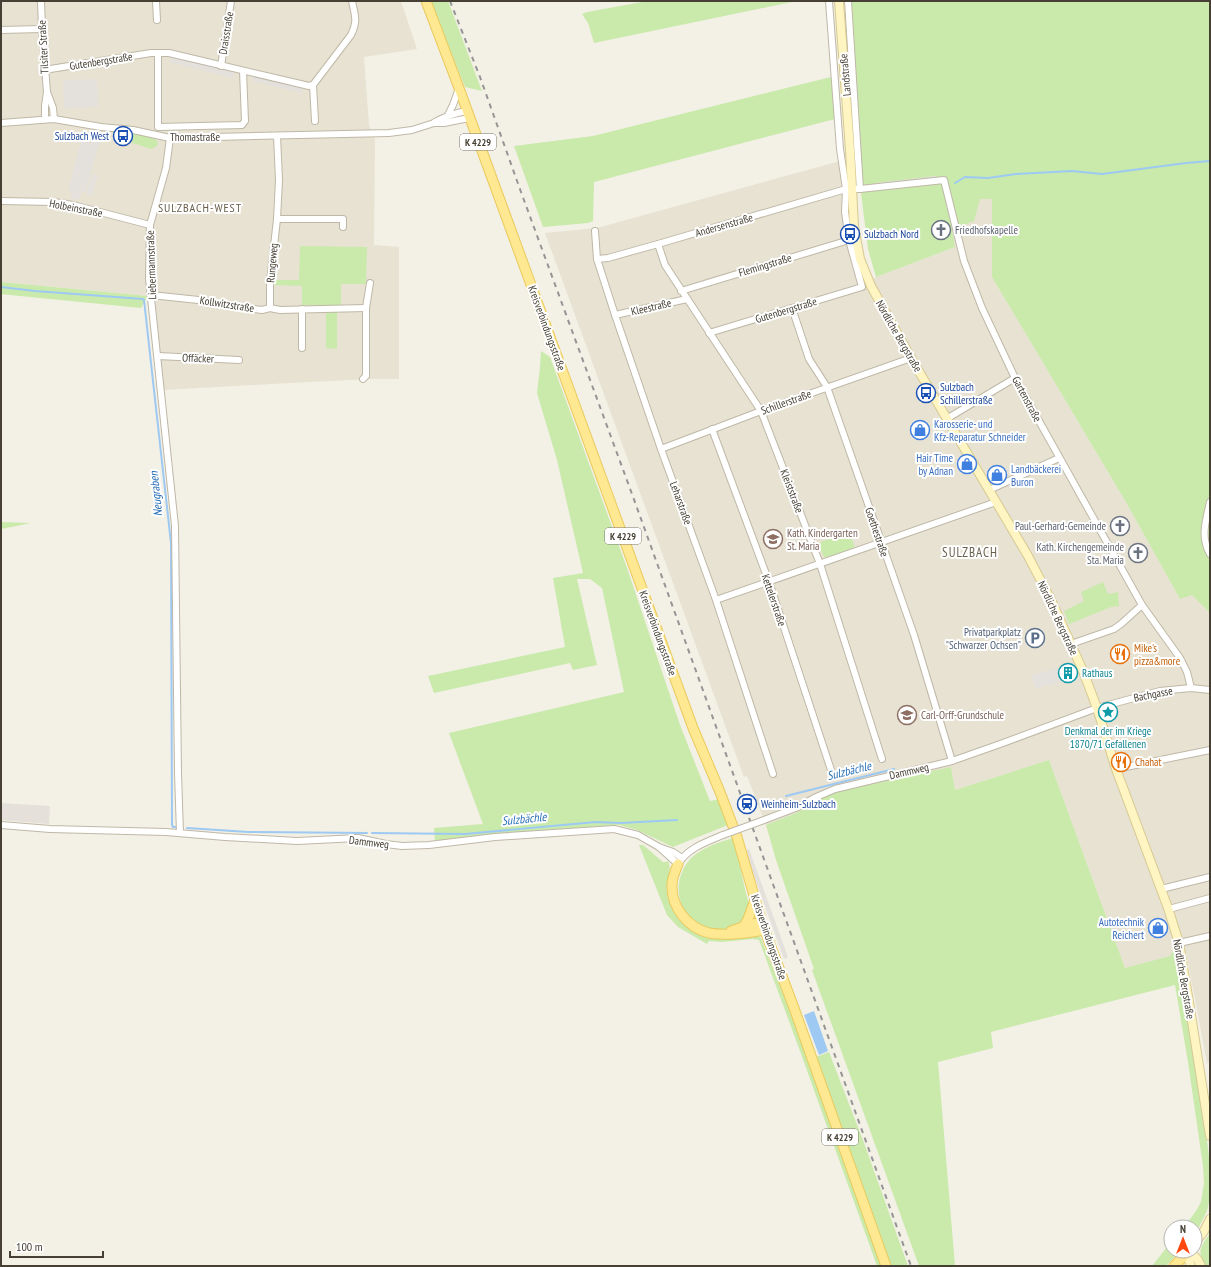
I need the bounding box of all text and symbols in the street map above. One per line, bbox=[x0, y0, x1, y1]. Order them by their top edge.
street label: Draisstraße bbox=[216, 10, 236, 56]
street label: Tilsiter Straße bbox=[35, 19, 51, 74]
street label: Gutenbergstraße bbox=[68, 49, 134, 73]
street label: Landstraße bbox=[836, 53, 854, 97]
bus stop icon: Sulzbach West bbox=[112, 125, 134, 147]
place label: Sulzbach West bbox=[55, 129, 109, 143]
street label: Thomastraße bbox=[170, 130, 221, 144]
road number: K 4229 bbox=[460, 134, 496, 150]
street label: Holbeinstraße bbox=[48, 196, 104, 220]
district label: SULZBACH-WEST bbox=[158, 200, 242, 215]
street label: Andersenstraße bbox=[693, 210, 755, 240]
church icon: Friedhofskapelle bbox=[930, 219, 952, 241]
bus stop icon: Sulzbach Nord bbox=[839, 223, 861, 245]
place label: Friedhofskapelle bbox=[955, 223, 1018, 237]
place label: Sulzbach Nord bbox=[864, 227, 919, 241]
street label: Liebermannstraße bbox=[143, 230, 159, 300]
street label: Rungeweg bbox=[263, 242, 281, 283]
street label: Flemingstraße bbox=[737, 250, 794, 280]
street label: Kreisverbindungsstraße bbox=[525, 284, 569, 373]
street label: Kollwitzstraße bbox=[199, 293, 256, 315]
street label: Gutenbergstraße bbox=[754, 294, 819, 326]
street label: Kleestraße bbox=[629, 295, 673, 318]
street label: Nördliche Bergstraße bbox=[873, 298, 925, 375]
street label: Offäcker bbox=[182, 350, 214, 366]
street label: Gartenstraße bbox=[1009, 374, 1045, 425]
place label: Sulzbach Schillerstraße bbox=[940, 380, 993, 407]
bus stop icon: Sulzbach Schillerstraße bbox=[915, 382, 937, 404]
street label: Schillerstraße bbox=[759, 386, 814, 418]
place label: Karosserie- und Kfz-Reparatur Schneider bbox=[934, 417, 1026, 444]
shop icon: Karosserie- und Kfz-Reparatur Schneider bbox=[909, 419, 931, 441]
place label: Hair Time by Adnan bbox=[916, 451, 953, 478]
shop icon: Hair Time by Adnan bbox=[956, 453, 978, 475]
place label: Landbäckerei Buron bbox=[1011, 462, 1061, 489]
shop icon: Landbäckerei Buron bbox=[986, 464, 1008, 486]
street label: Kleiststraße bbox=[777, 467, 807, 515]
water label: Neugraben bbox=[146, 470, 165, 517]
street label: Leharstraße bbox=[667, 479, 695, 527]
street label: Goethestraße bbox=[862, 506, 892, 559]
church icon: Paul-Gerhard-Gemeinde bbox=[1109, 515, 1131, 537]
place label: Paul-Gerhard-Gemeinde bbox=[1015, 519, 1106, 533]
place label: Kath. Kindergarten St. Maria bbox=[787, 526, 858, 553]
road number: K 4229 bbox=[605, 528, 641, 544]
school or university icon: Kath. Kindergarten St. Maria bbox=[762, 528, 784, 550]
place label: Kath. Kirchengemeinde Sta. Maria bbox=[1037, 540, 1124, 567]
church icon: Kath. Kirchengemeinde Sta. Maria bbox=[1127, 542, 1149, 564]
district label: SULZBACH bbox=[942, 544, 998, 561]
street label: Kettelerstraße bbox=[759, 572, 790, 628]
street label: Nördliche Bergstraße bbox=[1035, 579, 1082, 658]
street label: Kreisverbindungsstraße bbox=[636, 589, 680, 678]
place label: Privatparkplatz "Schwarzer Ochsen" bbox=[946, 625, 1021, 652]
parking icon: Privatparkplatz "Schwarzer Ochsen" bbox=[1024, 627, 1046, 649]
place label: Mike's pizza&more bbox=[1134, 641, 1181, 668]
restaurant icon: Mike's pizza&more bbox=[1109, 643, 1131, 665]
building icon: Rathaus bbox=[1057, 662, 1079, 684]
place label: Rathaus bbox=[1082, 666, 1113, 680]
street label: Bachgasse bbox=[1132, 683, 1174, 705]
place icon: Denkmal der im Kriege 1870/71 Gefallenen bbox=[1097, 701, 1119, 723]
school or university icon: Carl-Orff-Grundschule bbox=[896, 704, 918, 726]
place label: Carl-Orff-Grundschule bbox=[921, 708, 1005, 722]
place label: Denkmal der im Kriege 1870/71 Gefallenen bbox=[1065, 724, 1152, 751]
restaurant icon: Chahat bbox=[1110, 751, 1132, 773]
place label: Chahat bbox=[1135, 755, 1162, 769]
water label: Sulzbächle bbox=[825, 758, 873, 783]
street label: Dammweg bbox=[888, 760, 930, 782]
station icon: Weinheim-Sulzbach bbox=[736, 793, 758, 815]
place label: Weinheim-Sulzbach bbox=[761, 797, 836, 811]
water label: Sulzbächle bbox=[501, 809, 548, 828]
street label: Dammweg bbox=[348, 833, 390, 851]
street label: Kreisverbindungsstraße bbox=[748, 892, 790, 982]
place label: Autotechnik Reichert bbox=[1099, 915, 1145, 942]
shop icon: Autotechnik Reichert bbox=[1147, 917, 1169, 939]
street label: Nördliche Bergstraße bbox=[1170, 938, 1198, 1020]
road number: K 4229 bbox=[822, 1129, 858, 1145]
north arrow bbox=[1163, 1219, 1203, 1259]
text: N bbox=[1180, 1222, 1186, 1236]
scale bar bbox=[10, 1233, 103, 1259]
text: 100 m bbox=[16, 1239, 43, 1254]

